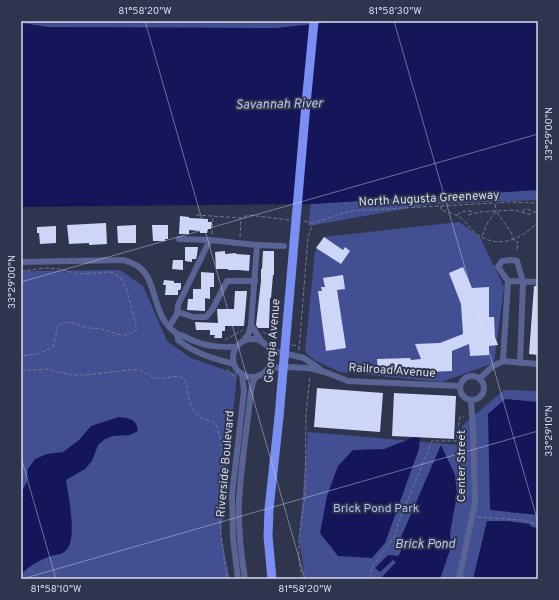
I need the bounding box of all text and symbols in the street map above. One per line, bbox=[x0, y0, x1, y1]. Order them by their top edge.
text: 81°58'20"W bbox=[118, 5, 172, 18]
text: 81°58'30"W bbox=[368, 5, 422, 18]
water label: Savannah River bbox=[235, 96, 324, 114]
text: 33°29'00"N bbox=[543, 107, 556, 161]
street label: North Augusta Greeneway bbox=[358, 187, 500, 211]
text: 33°29'00"N bbox=[6, 255, 19, 309]
street label: Georgia Avenue bbox=[261, 298, 285, 384]
street label: Railroad Avenue bbox=[348, 360, 436, 382]
text: 33°29'10"N bbox=[543, 405, 556, 457]
street label: Riverside Boulevard bbox=[213, 410, 239, 518]
street label: Center Street bbox=[454, 430, 470, 502]
park label: Brick Pond Park bbox=[333, 501, 419, 517]
water label: Brick Pond bbox=[395, 537, 456, 553]
text: 81°58'10"W bbox=[31, 583, 81, 596]
text: 81°58'20"W bbox=[278, 583, 332, 596]

